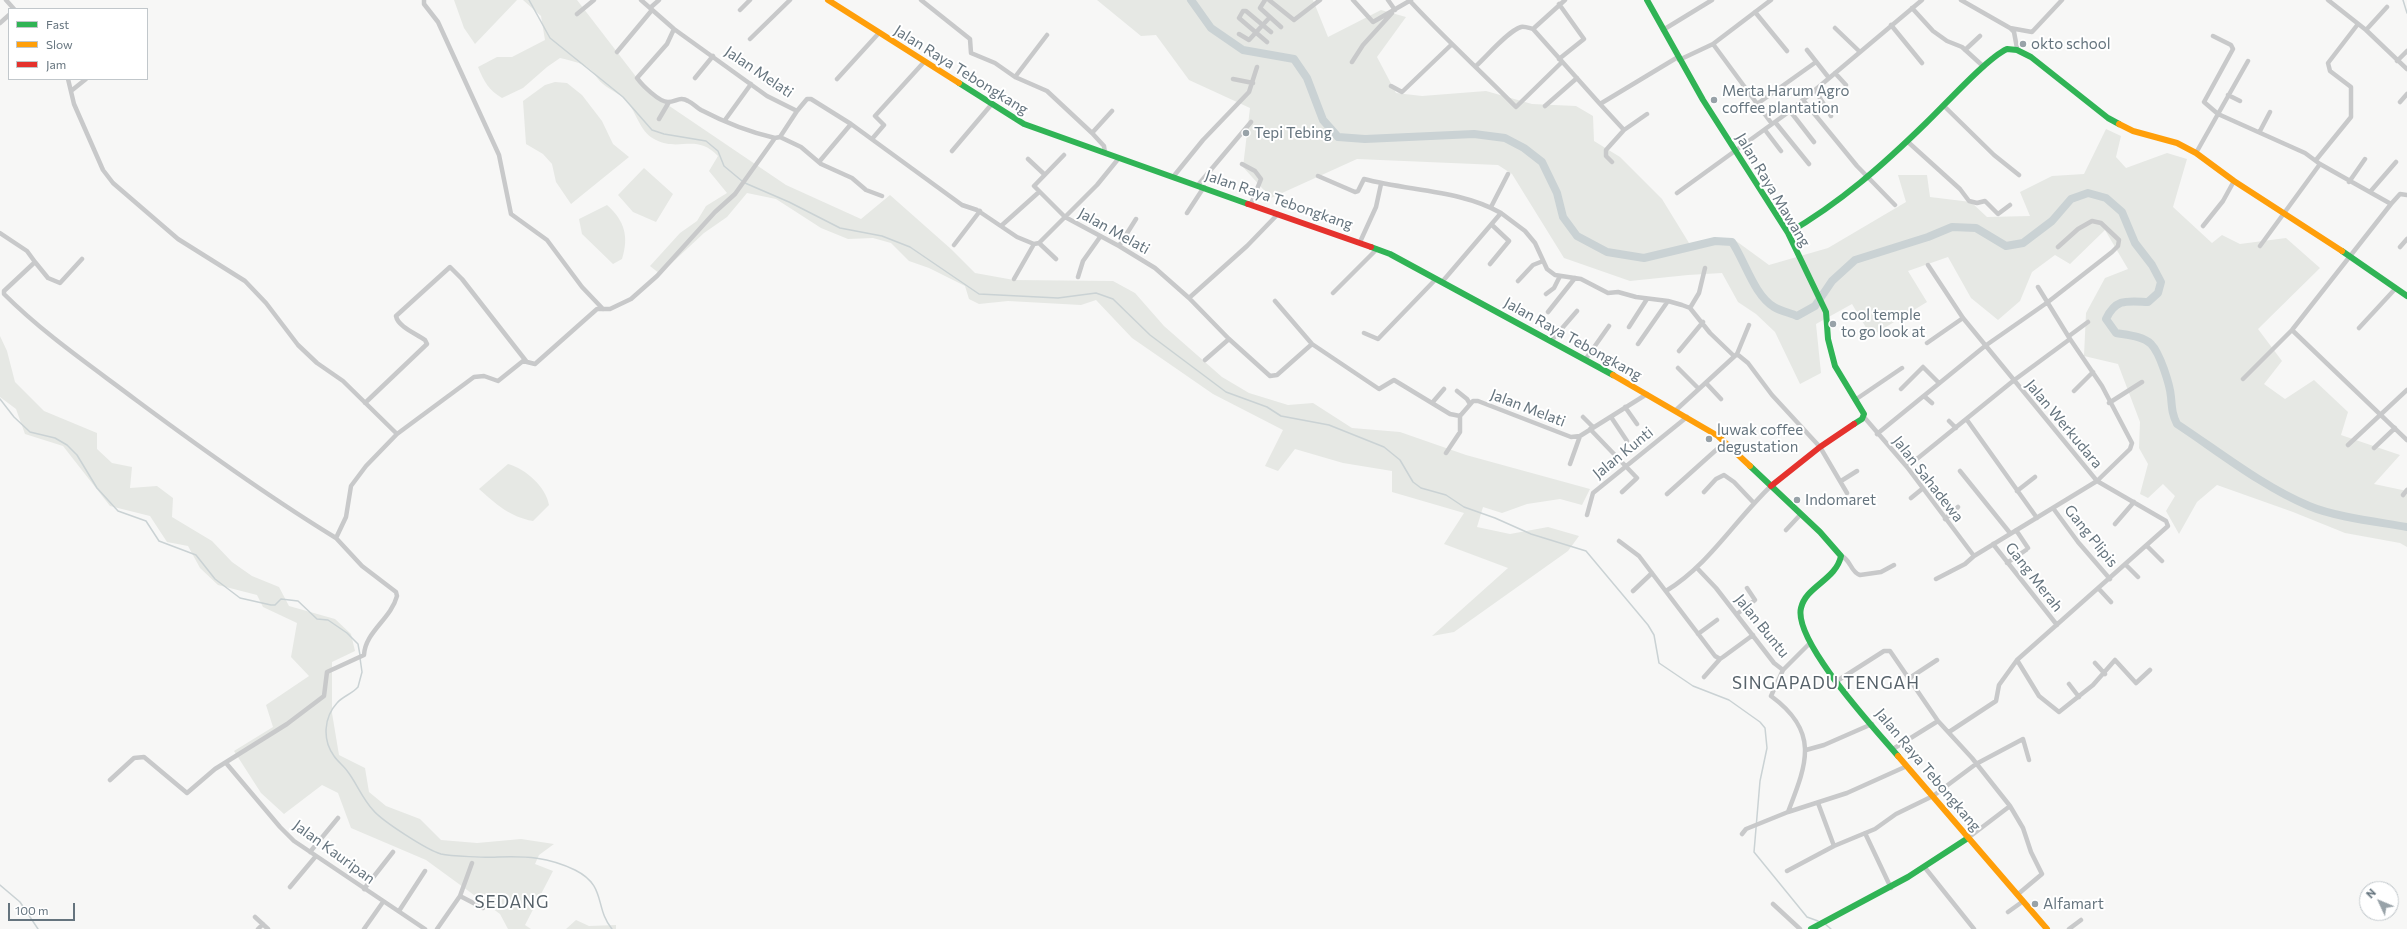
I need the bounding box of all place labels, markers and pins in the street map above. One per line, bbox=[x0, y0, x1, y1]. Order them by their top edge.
place label: okto school bbox=[2031, 35, 2111, 53]
marker: okto school bbox=[2018, 39, 2028, 49]
place label: Merta Harum Agro coffee plantation bbox=[1722, 82, 1849, 117]
marker: Merta Harum Agro coffee plantation bbox=[1709, 95, 1719, 105]
place label: Tepi Tebing bbox=[1254, 124, 1332, 142]
marker: Tepi Tebing bbox=[1241, 128, 1251, 138]
place label: cool temple to go look at bbox=[1841, 306, 1925, 341]
marker: cool temple to go look at bbox=[1828, 319, 1838, 329]
place label: luwak coffee degustation bbox=[1717, 421, 1803, 456]
marker: luwak coffee degustation bbox=[1704, 434, 1714, 444]
place label: Indomaret bbox=[1805, 491, 1876, 509]
marker: Indomaret bbox=[1792, 495, 1802, 505]
place label: Alfamart bbox=[2043, 895, 2104, 913]
marker: Alfamart bbox=[2030, 899, 2040, 909]

